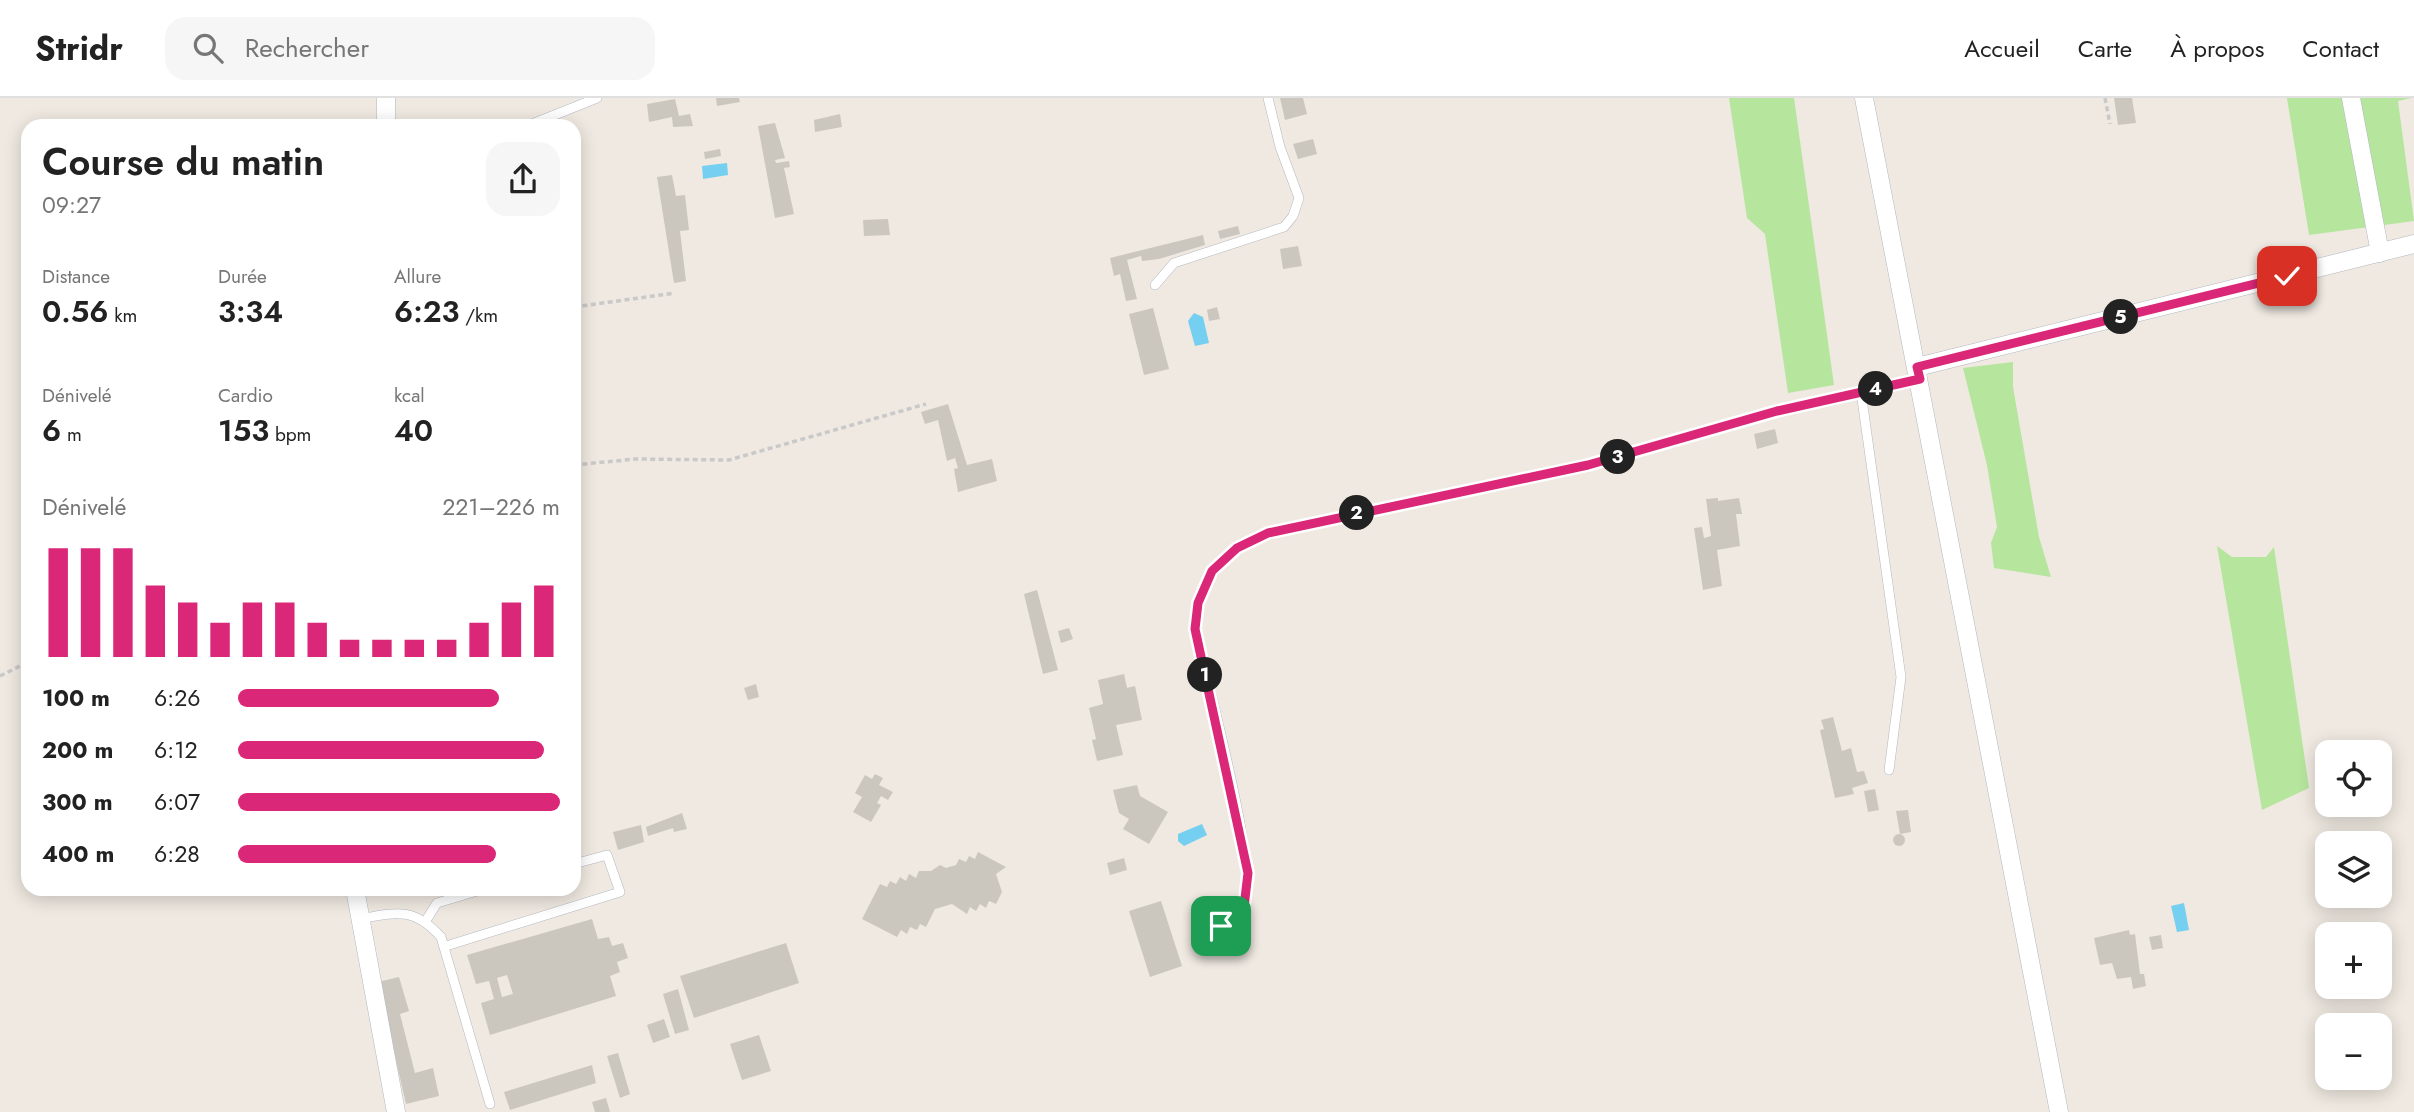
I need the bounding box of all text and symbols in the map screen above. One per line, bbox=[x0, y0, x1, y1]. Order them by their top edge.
search box bbox=[165, 17, 655, 80]
text: Stridr bbox=[35, 25, 123, 72]
icon: search bbox=[189, 29, 227, 67]
text: Rechercher bbox=[245, 29, 369, 67]
text: Accueil bbox=[1964, 31, 2040, 66]
text: Carte bbox=[2078, 31, 2132, 66]
text: À propos bbox=[2170, 31, 2264, 66]
text: Contact bbox=[2302, 31, 2379, 66]
text: Course du matin bbox=[42, 134, 324, 189]
button: share bbox=[486, 142, 560, 216]
text: 09:27 bbox=[42, 188, 101, 222]
pin bbox=[2257, 246, 2317, 306]
icon: check bbox=[2268, 257, 2306, 295]
text: Distance bbox=[42, 263, 110, 290]
text: Durée bbox=[218, 263, 267, 290]
text: Allure bbox=[394, 263, 441, 290]
text: 0.56 bbox=[42, 290, 109, 333]
text: 3:34 bbox=[218, 290, 283, 333]
text: 6:23 bbox=[394, 290, 459, 333]
pin: 5 bbox=[2104, 300, 2138, 334]
text: km bbox=[109, 302, 137, 329]
text: /km bbox=[459, 302, 498, 329]
text: 5 bbox=[2114, 303, 2127, 330]
pin: 4 bbox=[1858, 372, 1894, 406]
text: 4 bbox=[1869, 375, 1882, 402]
text: Dénivelé bbox=[42, 382, 112, 409]
text: Cardio bbox=[218, 382, 273, 409]
text: kcal bbox=[394, 382, 425, 409]
text: 6 bbox=[42, 409, 61, 452]
text: 153 bbox=[218, 409, 269, 452]
text: 40 bbox=[394, 409, 433, 452]
text: m bbox=[61, 421, 82, 448]
text: bpm bbox=[269, 421, 311, 448]
pin: 3 bbox=[1600, 440, 1636, 474]
text: 3 bbox=[1612, 443, 1623, 470]
text: Dénivelé bbox=[42, 490, 126, 524]
text: 221–226 m bbox=[442, 490, 560, 524]
pin: 2 bbox=[1340, 496, 1374, 530]
text: 2 bbox=[1350, 499, 1363, 526]
pin: 1 bbox=[1188, 658, 1222, 692]
text: 1 bbox=[1200, 661, 1209, 688]
text: 100 m bbox=[42, 681, 110, 715]
text: 6:26 bbox=[154, 681, 200, 715]
text: 200 m bbox=[42, 733, 113, 767]
text: 6:12 bbox=[154, 733, 198, 767]
map controls bbox=[2315, 740, 2392, 1090]
button: locate bbox=[2315, 740, 2392, 817]
text: 300 m bbox=[42, 785, 113, 819]
text: 6:07 bbox=[154, 785, 200, 819]
button: layers bbox=[2315, 831, 2392, 908]
text: 400 m bbox=[42, 837, 114, 871]
text: 6:28 bbox=[154, 837, 200, 871]
pin bbox=[1191, 896, 1251, 956]
icon: arrive bbox=[1202, 907, 1240, 945]
button: + bbox=[2315, 922, 2392, 999]
button: − bbox=[2315, 1013, 2392, 1090]

